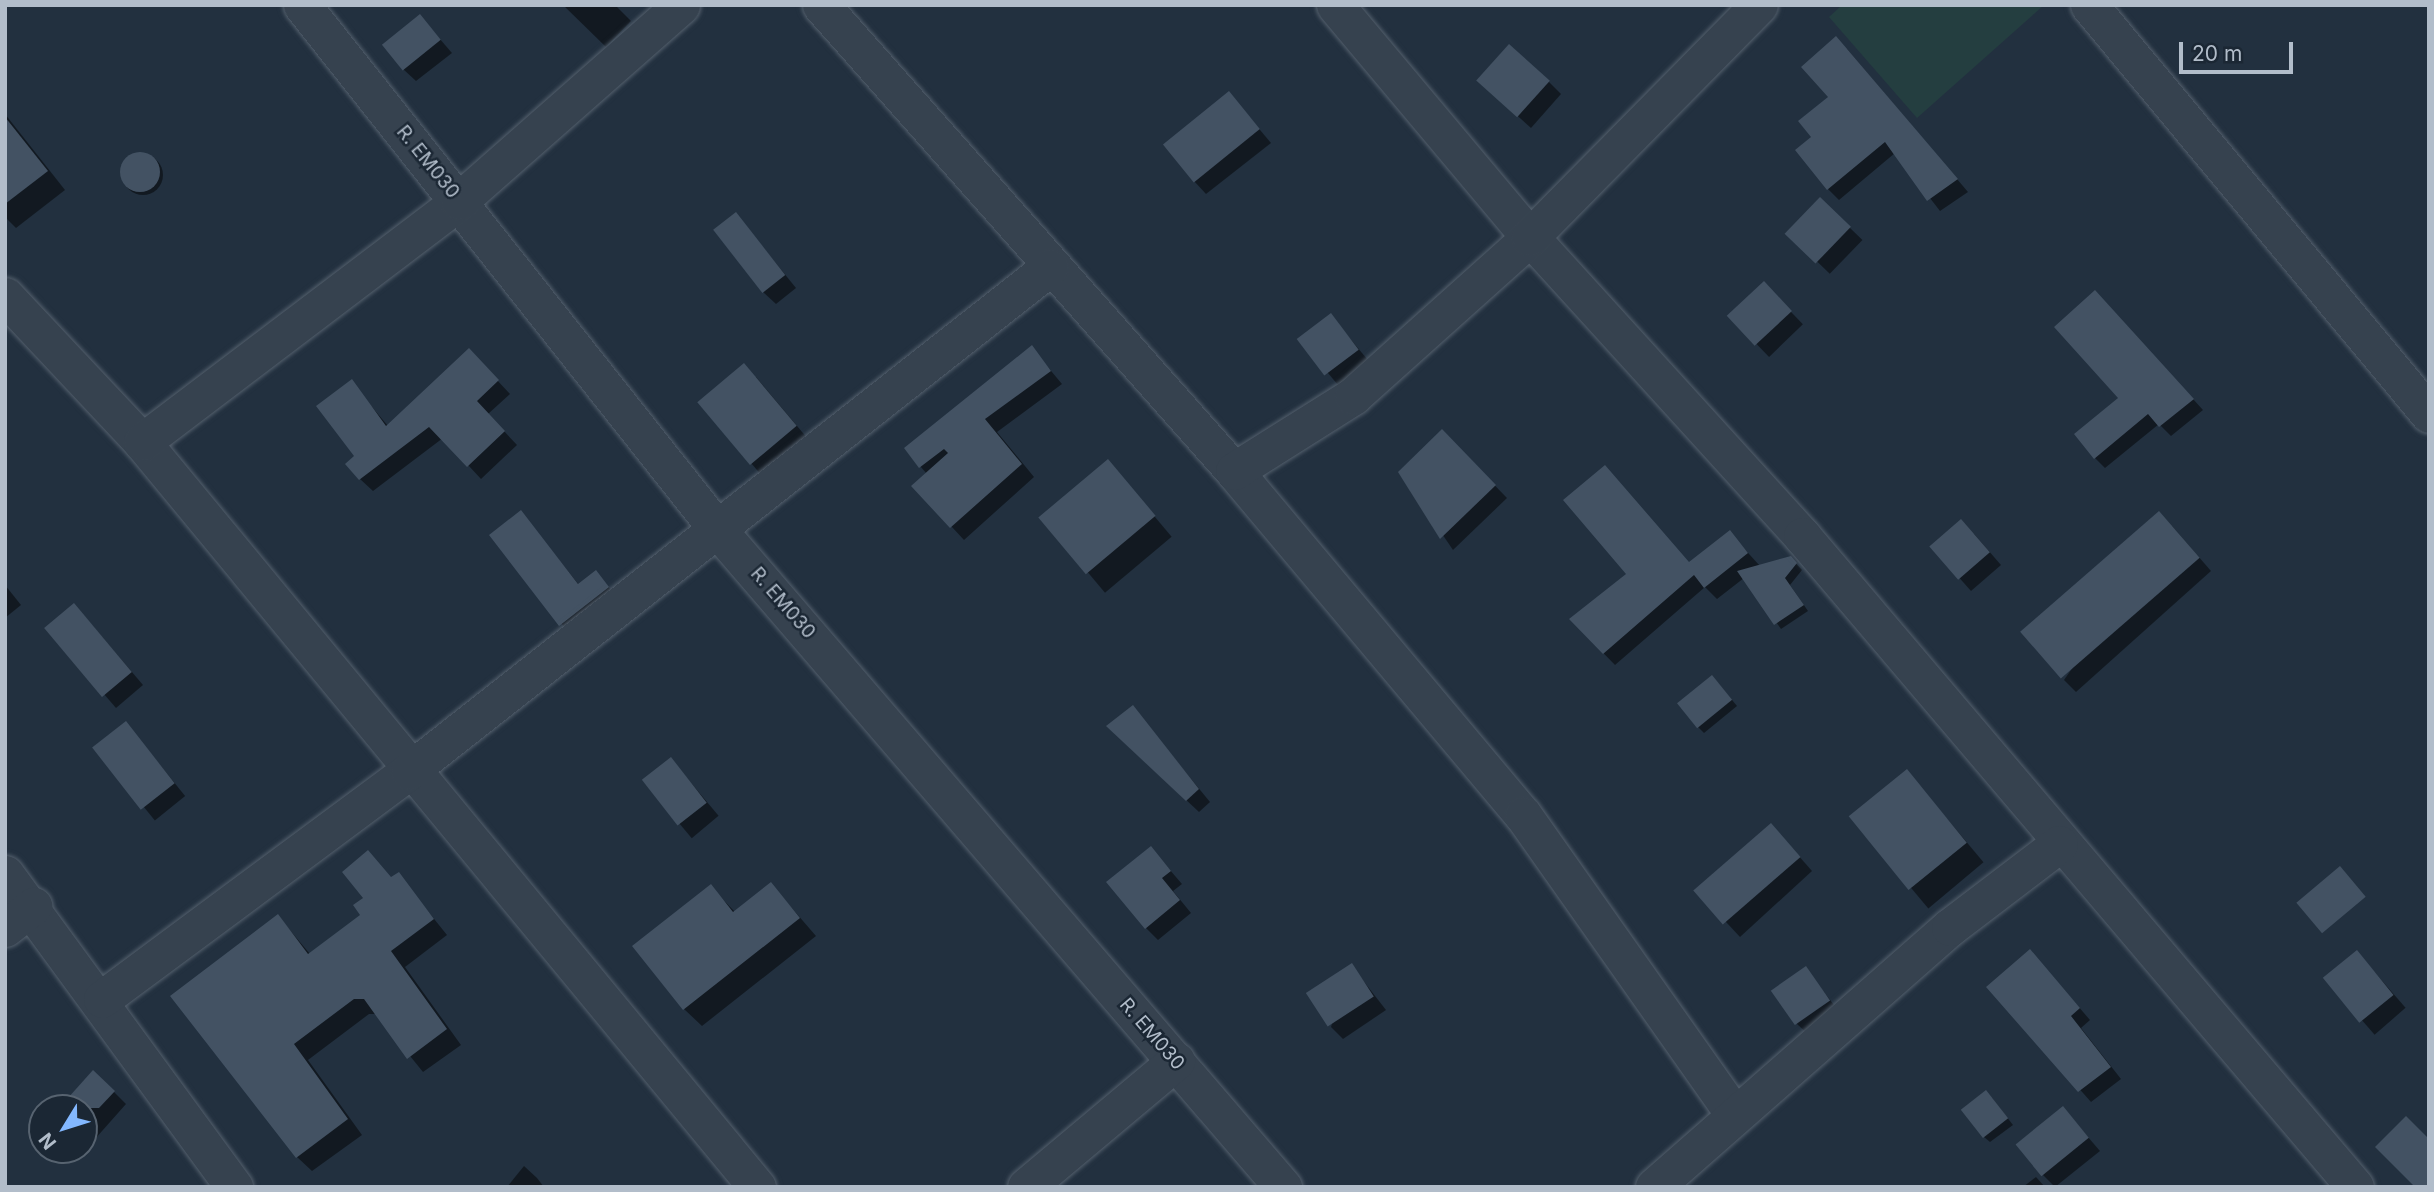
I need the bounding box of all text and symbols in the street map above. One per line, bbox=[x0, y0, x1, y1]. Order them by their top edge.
scale bar bbox=[2182, 28, 2296, 72]
text: 20 m bbox=[2192, 41, 2242, 66]
street label: R. EM030 bbox=[392, 121, 464, 203]
street label: R. EM030 bbox=[746, 563, 820, 643]
street label: R. EM030 bbox=[1115, 994, 1189, 1074]
north arrow bbox=[28, 1094, 98, 1164]
text: N bbox=[34, 1128, 61, 1154]

